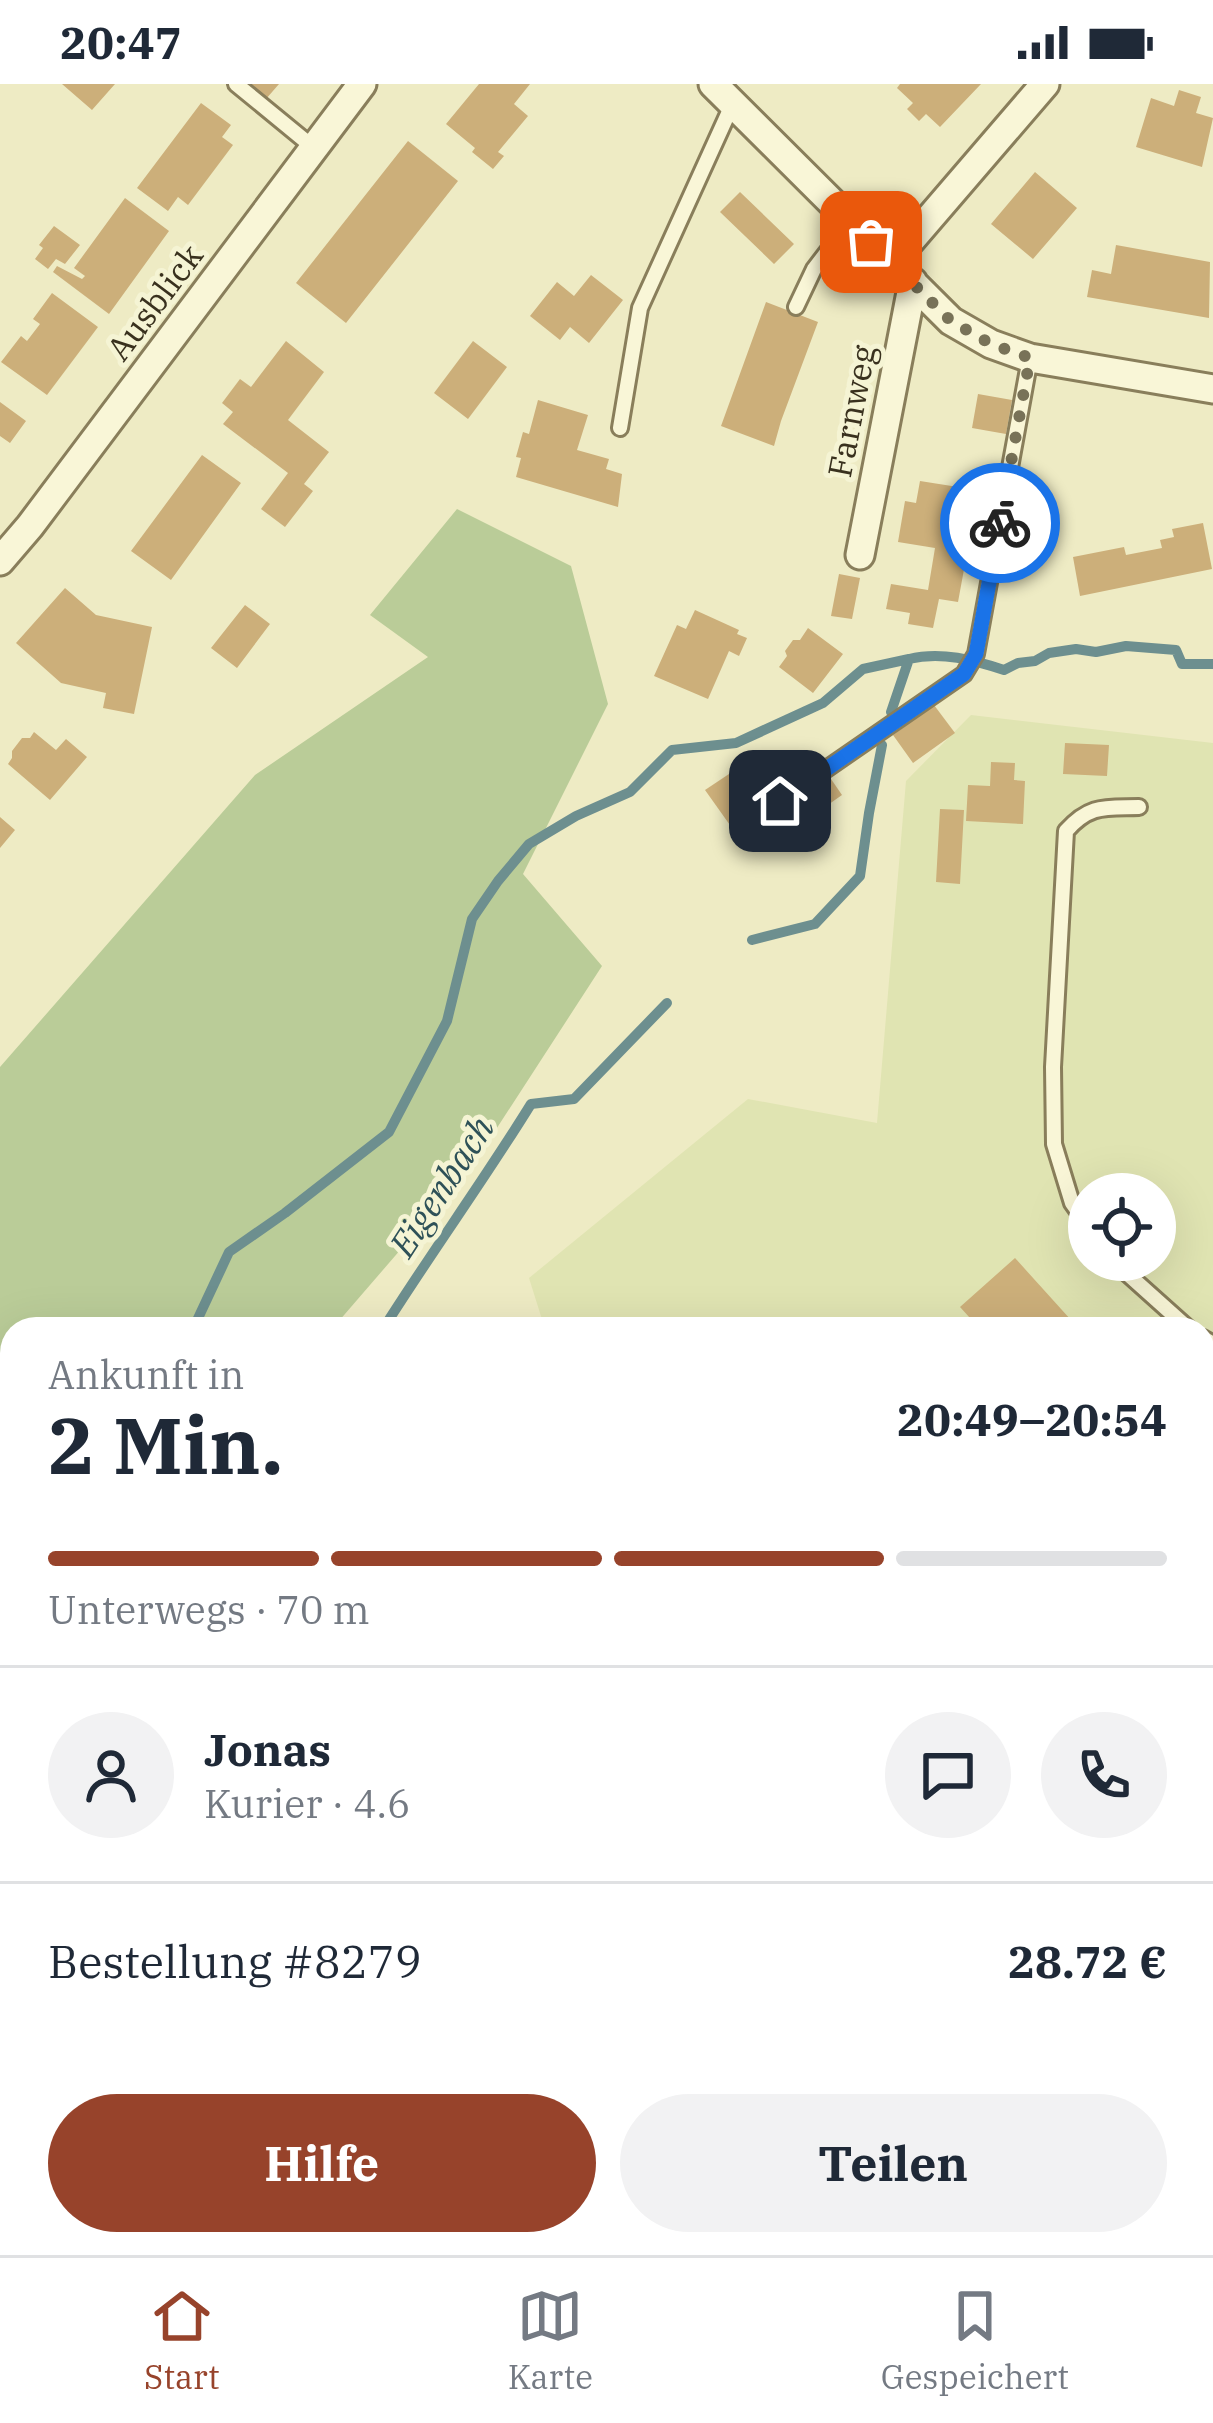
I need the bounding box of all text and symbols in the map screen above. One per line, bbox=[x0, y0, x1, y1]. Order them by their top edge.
text: 20:47 bbox=[60, 13, 182, 71]
pin bbox=[820, 191, 922, 293]
icon: bag bbox=[838, 209, 904, 275]
street label: Ausblick bbox=[96, 235, 212, 369]
street label: Farnweg bbox=[817, 341, 885, 481]
courier bbox=[940, 463, 1060, 583]
icon: bike bbox=[967, 490, 1033, 556]
pin bbox=[729, 750, 831, 852]
icon: home bbox=[747, 768, 813, 834]
water label: Eigenbach bbox=[378, 1107, 504, 1266]
map controls bbox=[1068, 1173, 1176, 1281]
button: locate bbox=[1068, 1173, 1176, 1281]
text: Ankunft in bbox=[48, 1349, 244, 1400]
text: 20:49–20:54 bbox=[897, 1390, 1167, 1448]
text: 2 Min. bbox=[48, 1394, 283, 1495]
text: Unterwegs · 70 m bbox=[48, 1584, 370, 1635]
button: person bbox=[48, 1712, 174, 1838]
button: chat bbox=[885, 1712, 1011, 1838]
button: phone bbox=[1041, 1712, 1167, 1838]
text: Jonas bbox=[204, 1720, 331, 1778]
text: Kurier · 4.6 bbox=[204, 1778, 410, 1829]
text: Bestellung #8279 bbox=[48, 1932, 422, 1990]
text: 28.72 € bbox=[1008, 1932, 1167, 1990]
button: Hilfe bbox=[48, 2094, 596, 2232]
button: Teilen bbox=[620, 2094, 1167, 2232]
tab: Start bbox=[144, 2283, 220, 2398]
tab: Karte bbox=[508, 2283, 593, 2398]
tab: Gespeichert bbox=[881, 2283, 1069, 2398]

